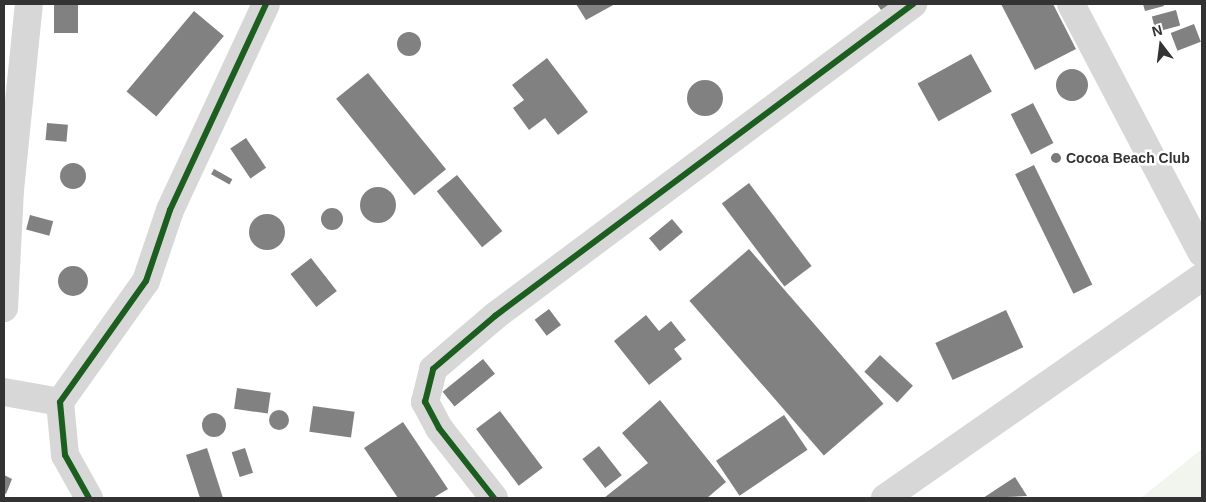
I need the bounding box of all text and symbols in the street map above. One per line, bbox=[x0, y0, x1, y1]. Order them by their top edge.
north arrow bbox=[1136, 20, 1186, 70]
text: N bbox=[1150, 21, 1164, 40]
place label: Cocoa Beach Club bbox=[1066, 150, 1190, 166]
marker: Cocoa Beach Club bbox=[1050, 152, 1062, 164]

